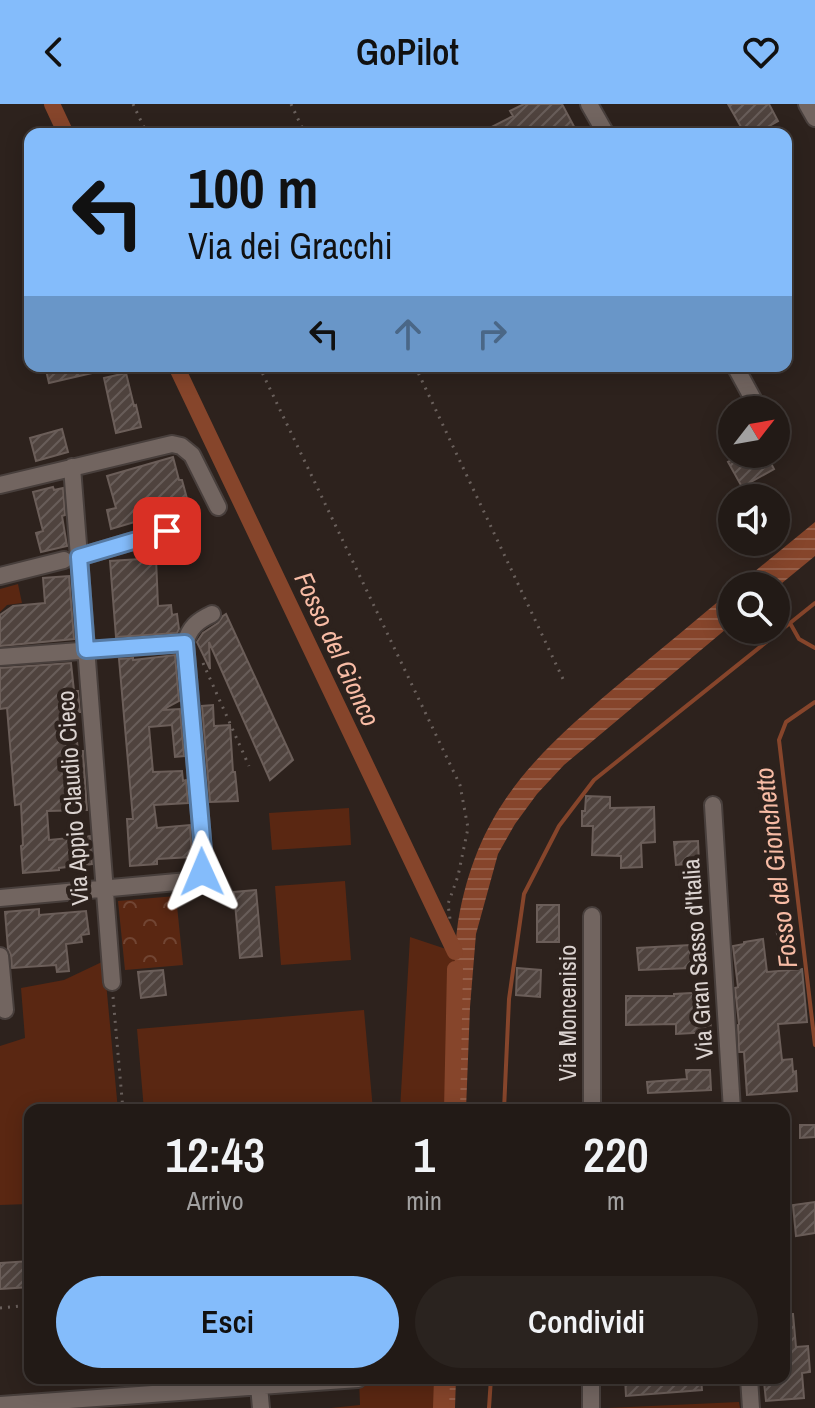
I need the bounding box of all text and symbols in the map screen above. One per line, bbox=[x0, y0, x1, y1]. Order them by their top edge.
text: GoPilot bbox=[356, 28, 459, 76]
icon: back bbox=[32, 30, 76, 74]
icon: heart bbox=[739, 30, 783, 74]
text: 100 m bbox=[188, 150, 318, 225]
icon: left bbox=[56, 160, 160, 264]
text: Via dei Gracchi bbox=[188, 222, 393, 270]
icon: left bbox=[302, 312, 346, 356]
icon: ahead bbox=[386, 312, 430, 356]
icon: right bbox=[470, 312, 514, 356]
north arrow bbox=[718, 396, 790, 468]
map controls bbox=[718, 396, 790, 644]
button: sound bbox=[718, 484, 790, 556]
pin bbox=[133, 497, 201, 565]
icon: arrive bbox=[145, 509, 189, 553]
water label: Fosso del Gionco bbox=[286, 566, 388, 732]
button: search bbox=[718, 572, 790, 644]
street label: Via Appio Claudio Cieco bbox=[49, 690, 95, 907]
water label: Fosso del Gionchetto bbox=[746, 766, 805, 970]
position arrow bbox=[160, 830, 244, 914]
street label: Via Gran Sasso d'Italia bbox=[674, 857, 720, 1061]
street label: Via Moncenisio bbox=[551, 945, 583, 1081]
text: 12:43 bbox=[165, 1122, 265, 1187]
text: 1 bbox=[413, 1122, 435, 1187]
text: 220 bbox=[583, 1122, 649, 1187]
text: Arrivo bbox=[187, 1183, 244, 1218]
text: min bbox=[406, 1183, 442, 1218]
text: m bbox=[607, 1183, 625, 1218]
button: Esci bbox=[56, 1276, 399, 1368]
button: Condividi bbox=[415, 1276, 758, 1368]

